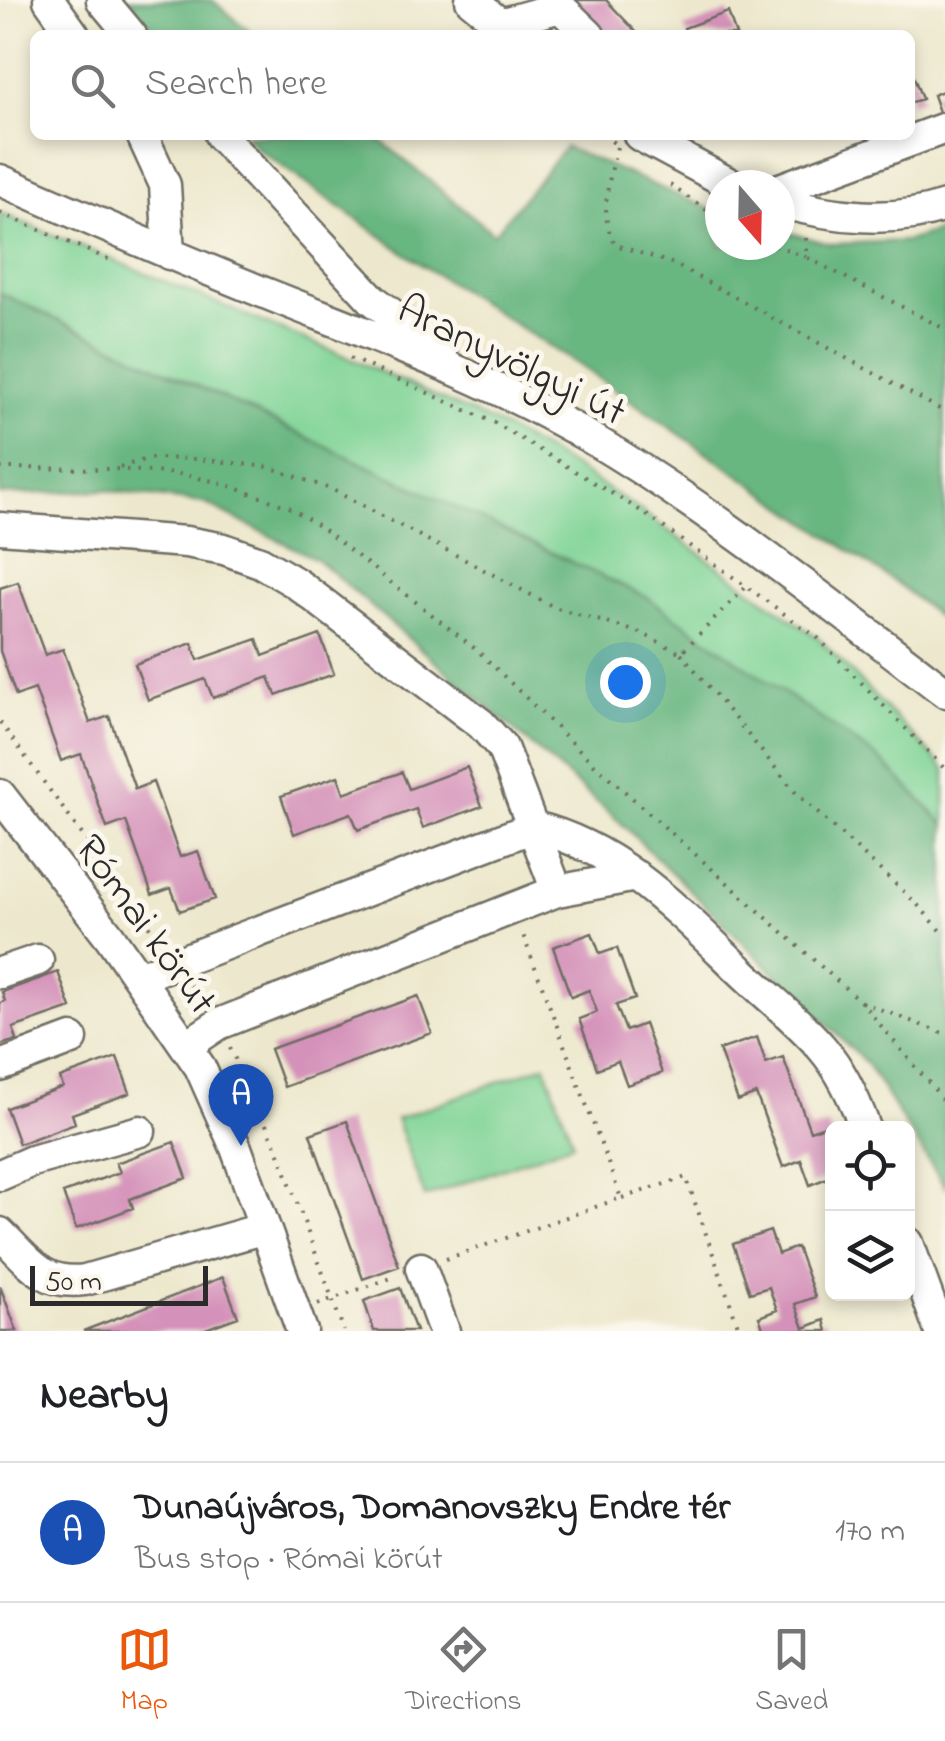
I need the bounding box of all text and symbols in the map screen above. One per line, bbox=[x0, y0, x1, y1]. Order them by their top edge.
search box bbox=[30, 30, 915, 140]
text: Search here bbox=[145, 57, 327, 113]
icon: search bbox=[65, 58, 120, 113]
north arrow bbox=[705, 170, 795, 260]
street label: Aranyvölgyi út bbox=[386, 280, 636, 444]
your location bbox=[600, 657, 651, 708]
street label: Római körút bbox=[58, 823, 231, 1028]
pin: A bbox=[208, 1064, 274, 1146]
map controls bbox=[825, 1121, 915, 1301]
button: locate bbox=[825, 1121, 915, 1211]
button: layers bbox=[825, 1211, 915, 1301]
scale bar bbox=[30, 1261, 208, 1306]
text: 50 m bbox=[45, 1263, 102, 1304]
text: Nearby bbox=[40, 1366, 168, 1427]
text: Dunaújváros, Domanovszky Endre tér bbox=[135, 1481, 730, 1537]
text: A bbox=[63, 1509, 82, 1556]
text: 170 m bbox=[835, 1509, 905, 1556]
text: Bus stop · Római körút bbox=[135, 1537, 443, 1584]
tab: Map bbox=[117, 1622, 172, 1723]
tab: Directions bbox=[405, 1622, 522, 1723]
tab: Saved bbox=[755, 1622, 828, 1723]

